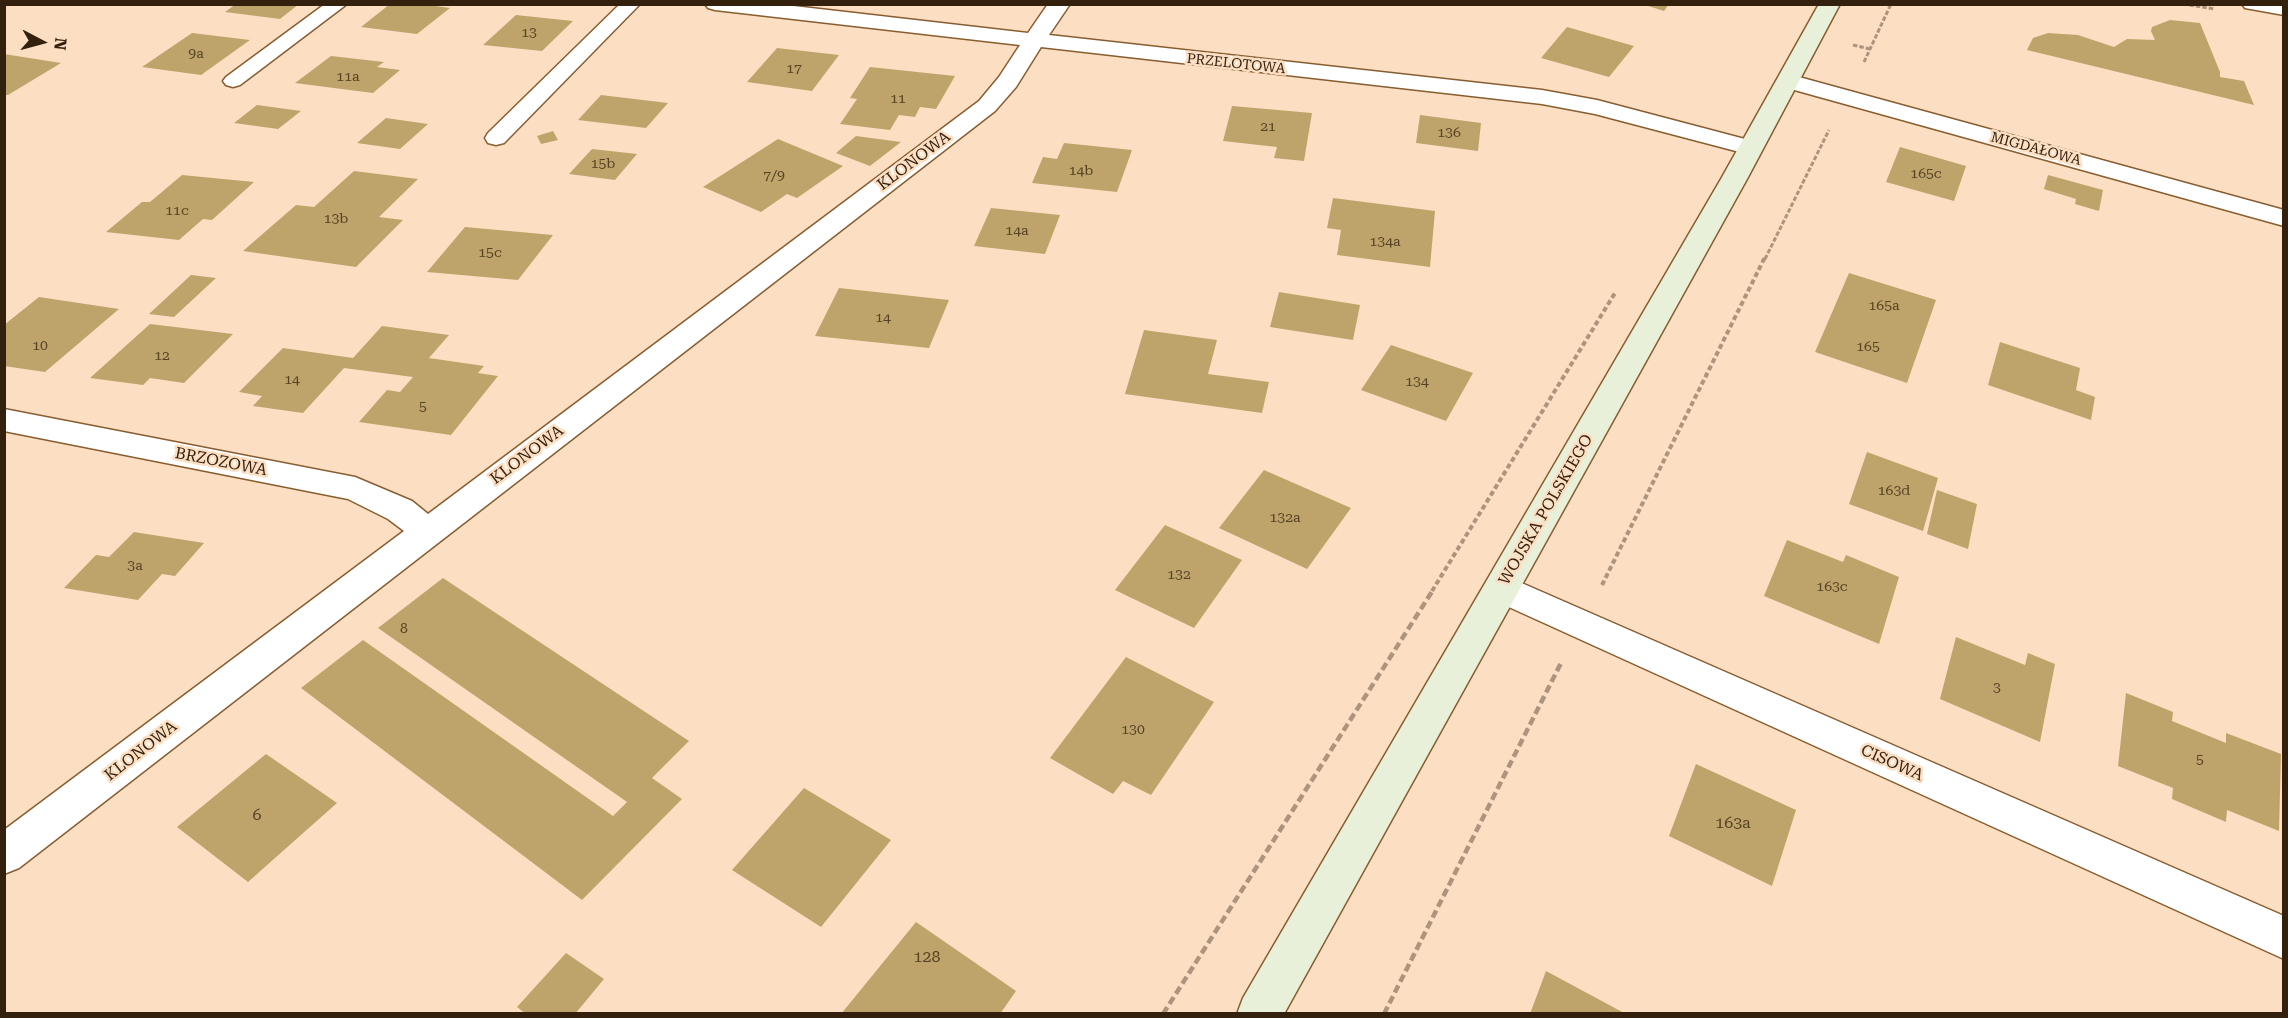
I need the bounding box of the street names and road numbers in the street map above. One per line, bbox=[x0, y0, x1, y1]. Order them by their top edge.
street label: PRZELOTOWA bbox=[1186, 50, 1286, 78]
street label: KLONOWA bbox=[874, 127, 954, 195]
street label: MIGDAŁOWA bbox=[1989, 129, 2083, 169]
street label: KLONOWA bbox=[487, 421, 567, 489]
street label: WOJSKA POLSKIEGO bbox=[1495, 431, 1597, 589]
street label: BRZOZOWA bbox=[173, 444, 269, 480]
street label: KLONOWA bbox=[101, 717, 181, 785]
street label: CISOWA bbox=[1858, 741, 1926, 785]

